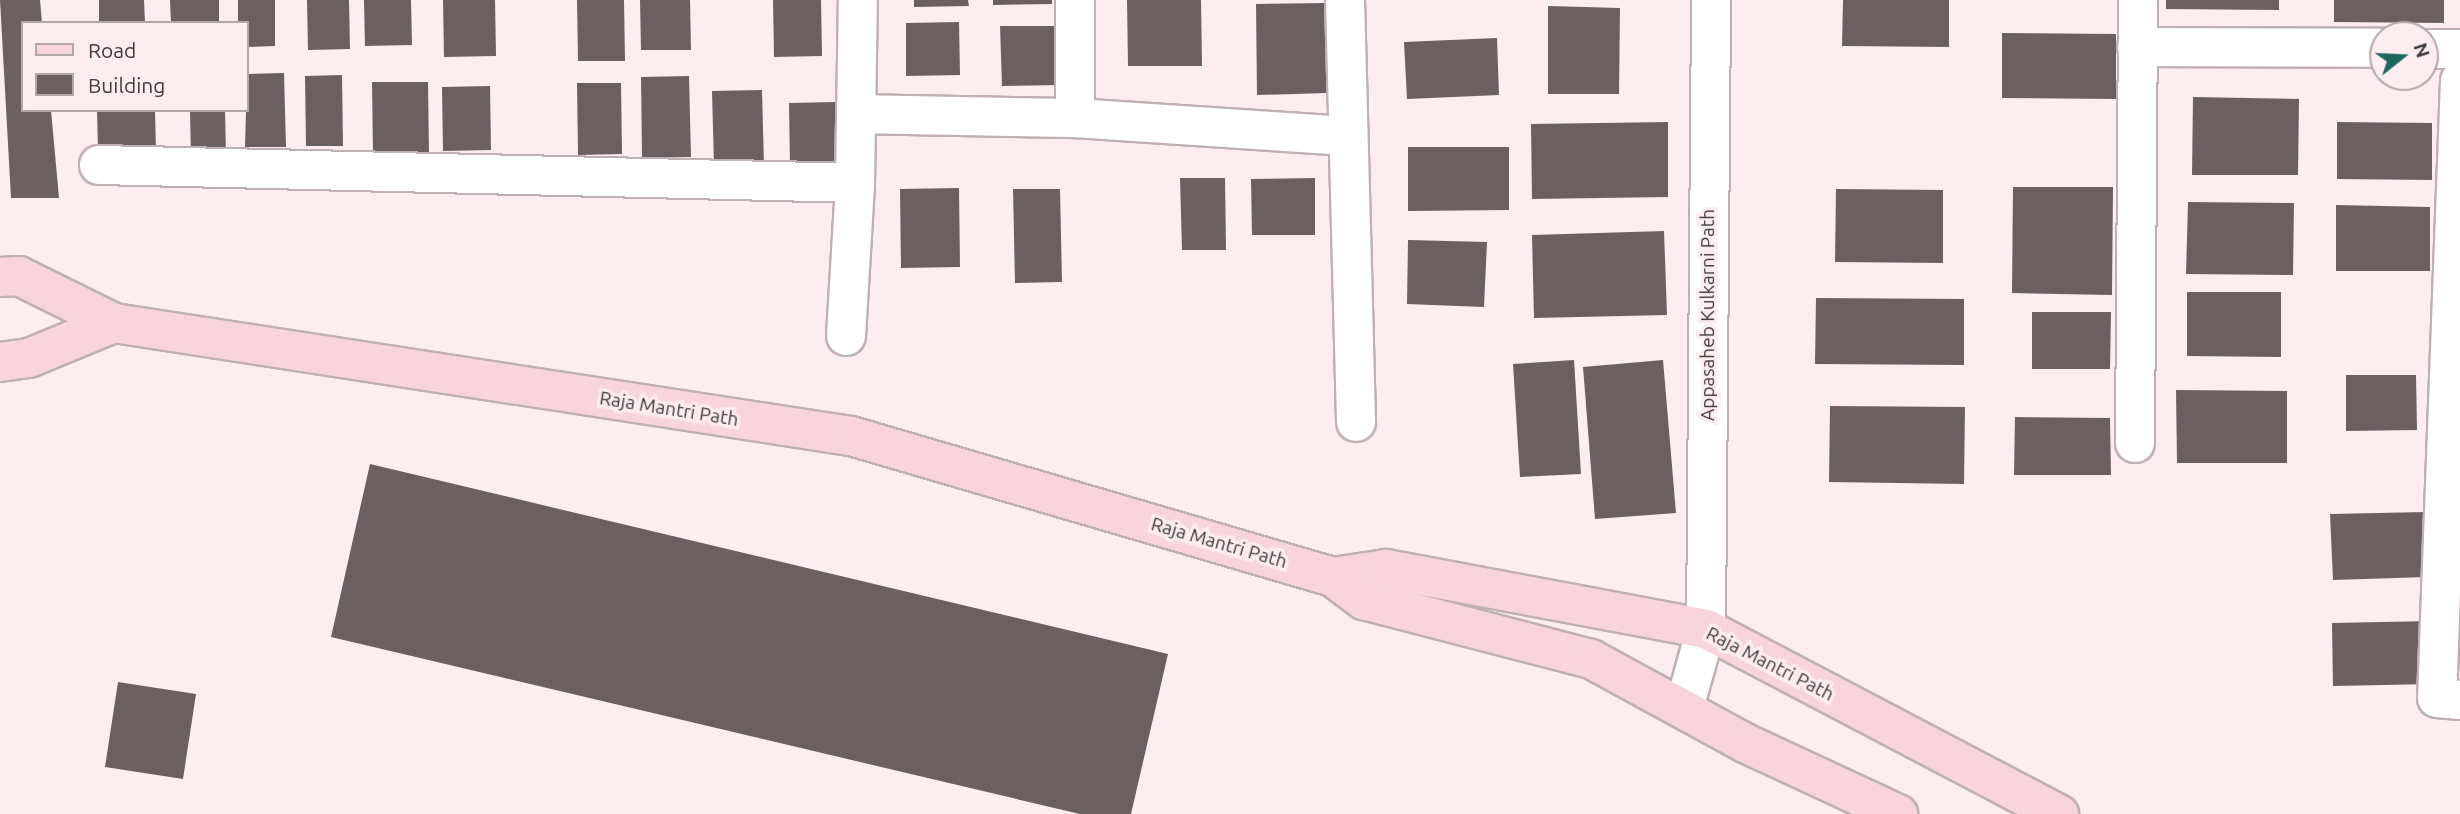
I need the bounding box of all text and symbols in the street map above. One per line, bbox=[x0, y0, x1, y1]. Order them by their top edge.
legend bbox=[21, 21, 248, 112]
north arrow bbox=[2369, 21, 2439, 91]
text: Road bbox=[88, 38, 136, 62]
text: N bbox=[2409, 40, 2435, 60]
text: Building bbox=[88, 73, 165, 97]
street label: Appasaheb Kulkarni Path bbox=[1697, 209, 1719, 421]
street label: Raja Mantri Path bbox=[598, 387, 740, 431]
street label: Raja Mantri Path bbox=[1148, 513, 1290, 573]
street label: Raja Mantri Path bbox=[1702, 622, 1838, 706]

